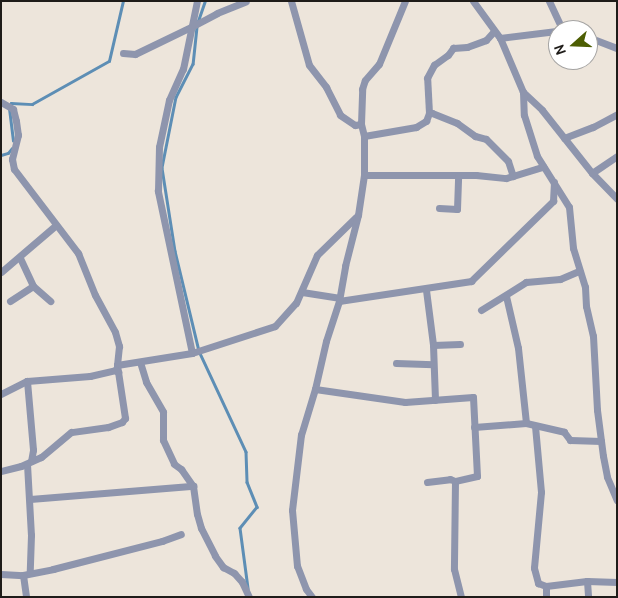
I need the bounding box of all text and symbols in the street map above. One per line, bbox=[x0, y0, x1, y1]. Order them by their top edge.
north arrow bbox=[548, 20, 598, 70]
text: N bbox=[550, 42, 570, 58]

